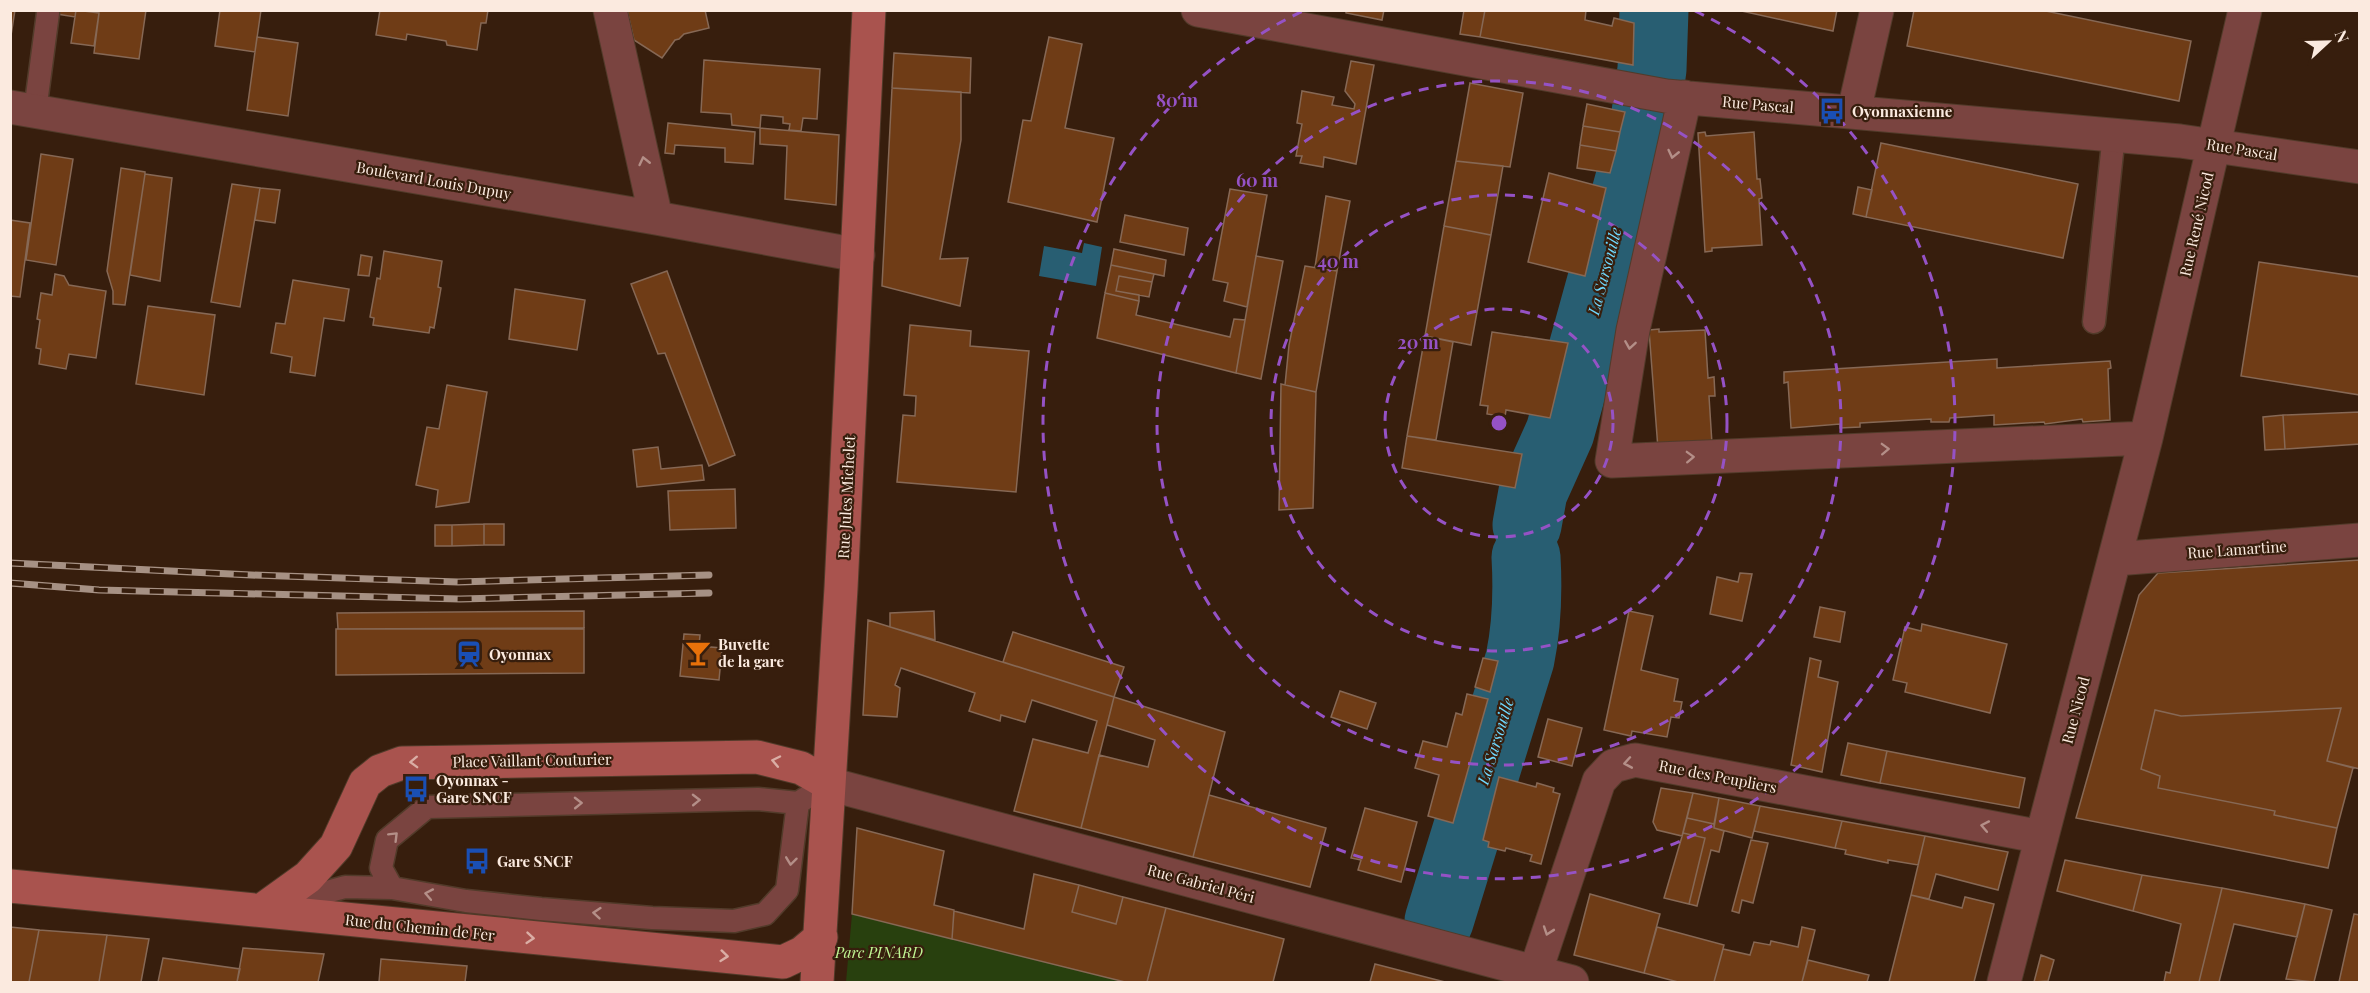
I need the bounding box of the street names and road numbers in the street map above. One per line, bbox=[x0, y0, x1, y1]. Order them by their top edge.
street label: Rue Pascal bbox=[1721, 91, 1795, 117]
street label: Rue Pascal bbox=[2205, 134, 2279, 164]
street label: Boulevard Louis Dupuy bbox=[355, 157, 513, 204]
street label: Rue René Nicod bbox=[2174, 170, 2218, 278]
street label: Rue Jules Michelet bbox=[833, 434, 859, 559]
street label: Rue Lamartine bbox=[2187, 536, 2287, 562]
street label: Rue Nicod bbox=[2056, 674, 2094, 746]
street label: Place Vaillant Couturier bbox=[452, 749, 612, 771]
street label: Rue des Peupliers bbox=[1657, 755, 1779, 797]
street label: Rue Gabriel Péri bbox=[1145, 859, 1257, 907]
street label: Rue du Chemin de Fer bbox=[344, 909, 496, 945]

